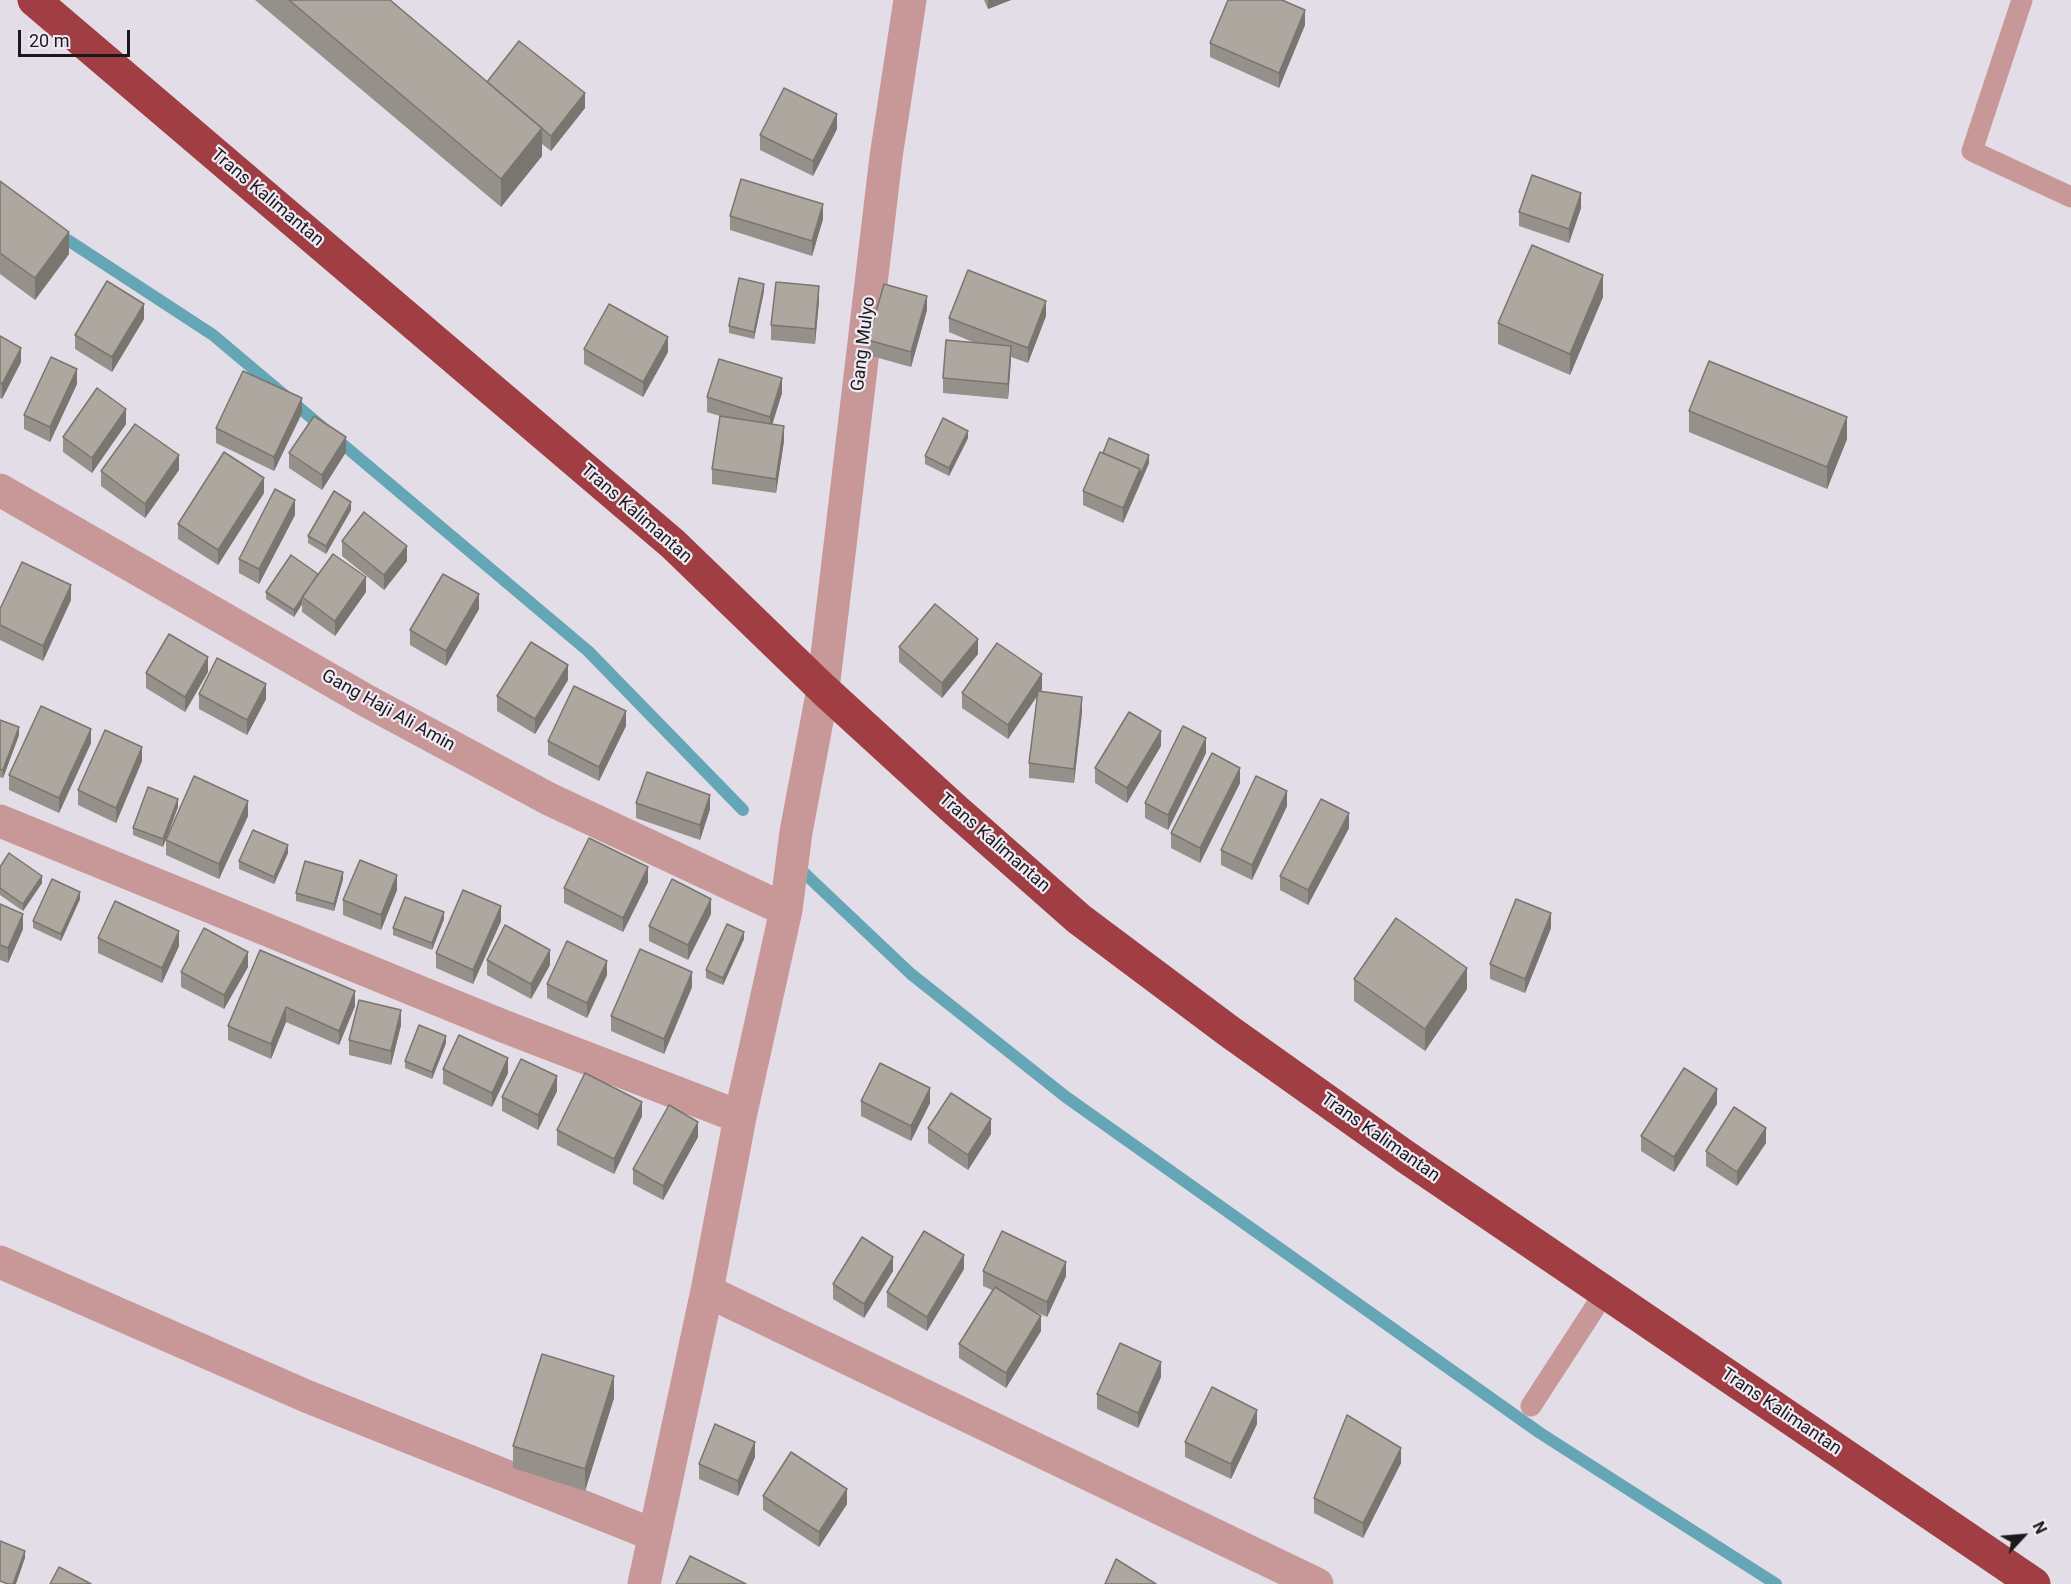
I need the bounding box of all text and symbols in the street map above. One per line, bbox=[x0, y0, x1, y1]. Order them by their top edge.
scale bar bbox=[21, 18, 134, 56]
text: 20 m bbox=[29, 30, 69, 51]
street label: Trans Kalimantan bbox=[206, 145, 328, 251]
street label: Gang Mulyo bbox=[847, 295, 881, 393]
street label: Trans Kalimantan bbox=[576, 460, 696, 568]
street label: Gang Haji Ali Amin bbox=[318, 665, 458, 757]
street label: Trans Kalimantan bbox=[934, 789, 1054, 897]
street label: Trans Kalimantan bbox=[1316, 1089, 1444, 1187]
street label: Trans Kalimantan bbox=[1717, 1364, 1845, 1460]
north arrow bbox=[1993, 1506, 2053, 1566]
text: N bbox=[2029, 1519, 2051, 1537]

